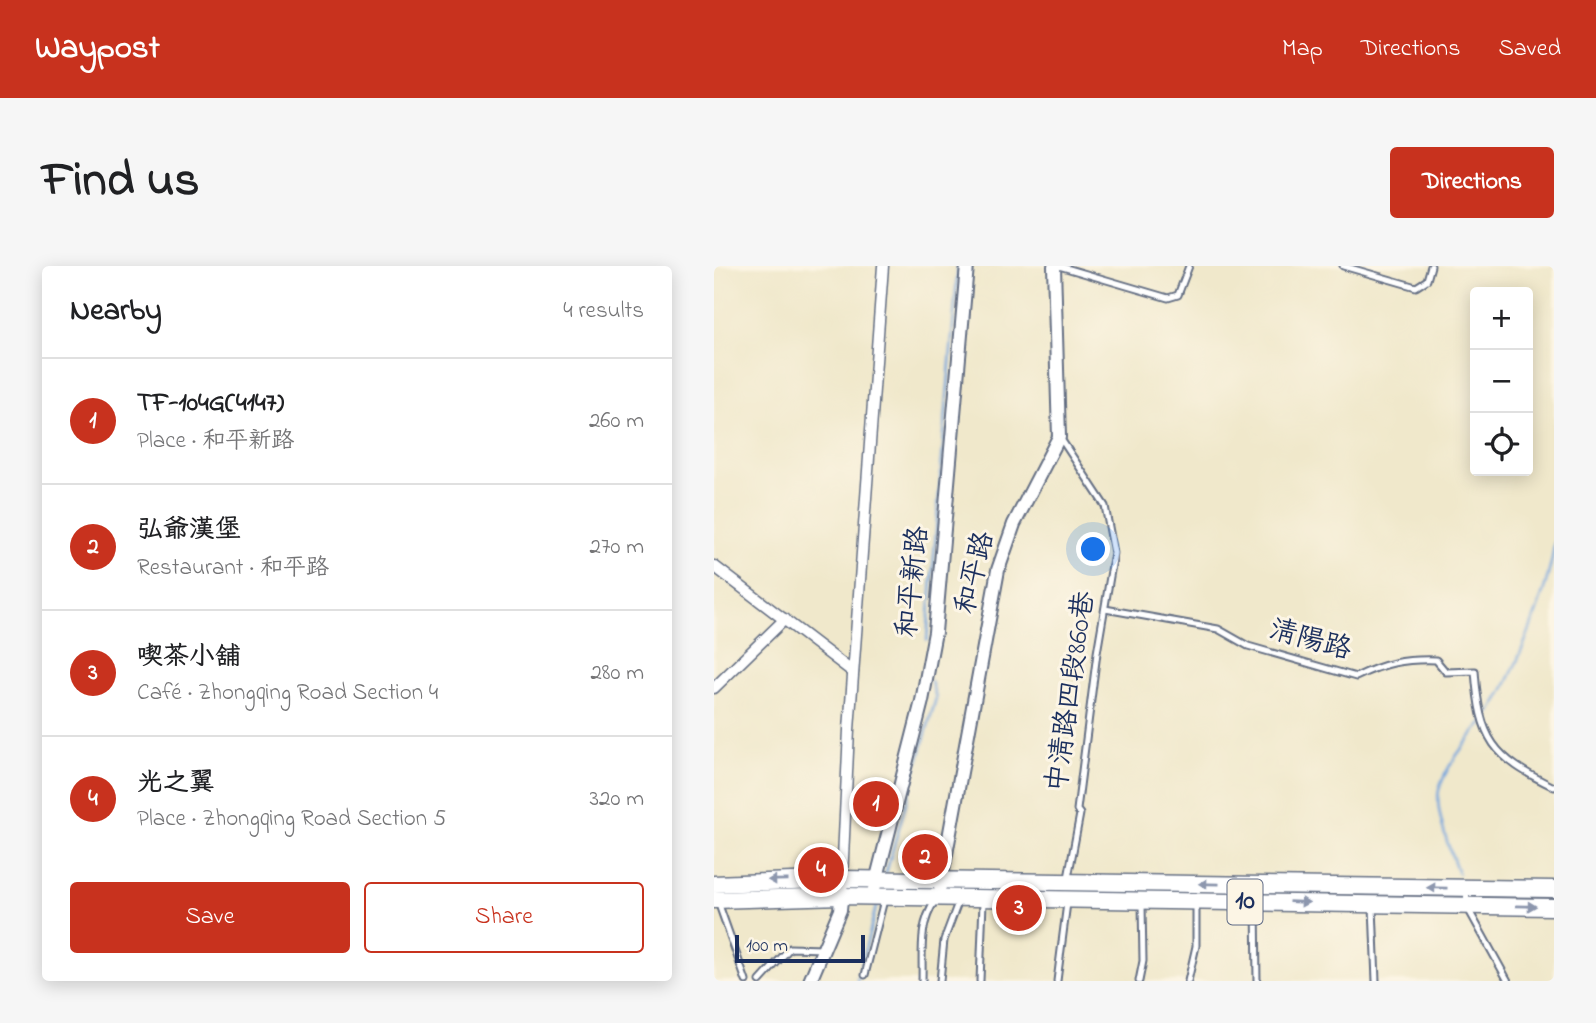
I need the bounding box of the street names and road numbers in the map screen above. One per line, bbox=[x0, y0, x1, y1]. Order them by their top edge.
street label: 和平新路 bbox=[888, 524, 940, 640]
street label: 和平路 bbox=[946, 527, 1006, 619]
street label: 中清路四段860巷 bbox=[1038, 588, 1107, 795]
street label: 清陽路 bbox=[1264, 610, 1356, 672]
road number: 10 bbox=[1228, 880, 1262, 924]

